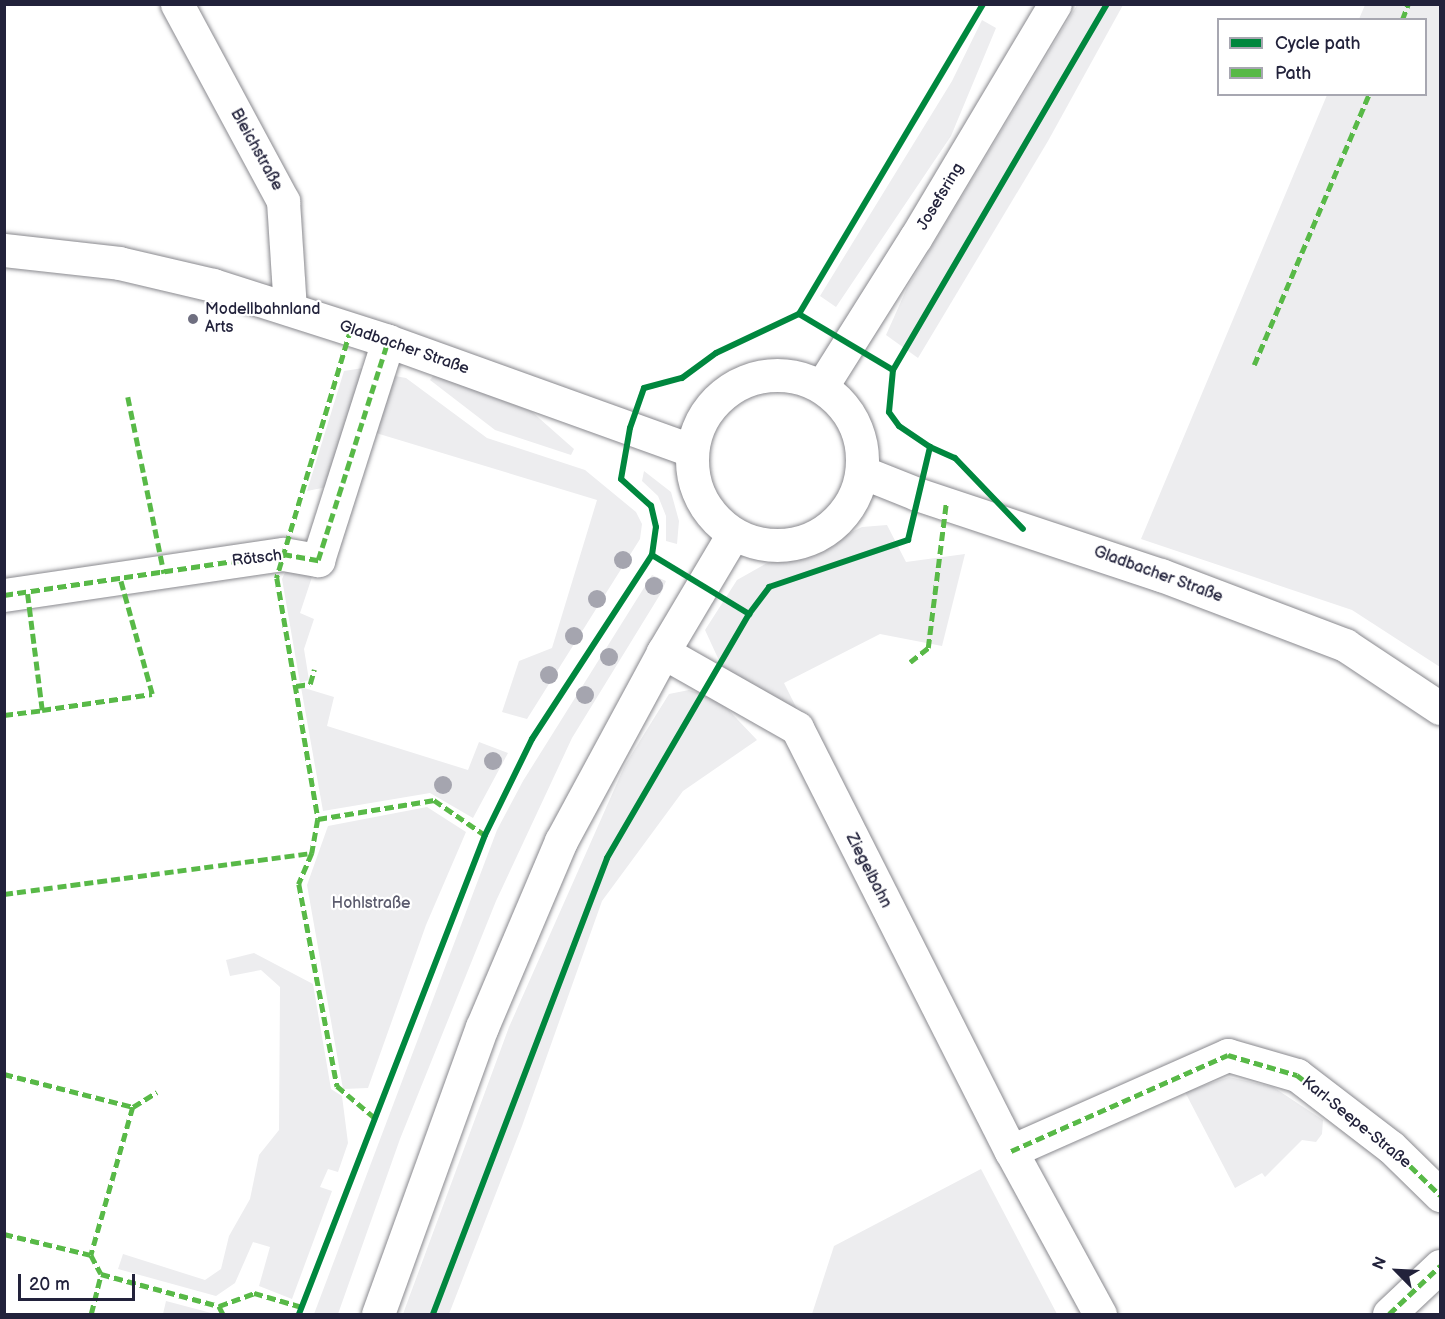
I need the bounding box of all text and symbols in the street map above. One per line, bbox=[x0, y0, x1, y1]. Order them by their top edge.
legend bbox=[1217, 18, 1427, 96]
text: Cycle path bbox=[1275, 33, 1361, 54]
text: Path bbox=[1275, 63, 1311, 84]
street label: Bleichstraße bbox=[226, 106, 286, 194]
street label: Josefsring bbox=[914, 160, 968, 234]
place label: Modellbahnland Arts bbox=[205, 300, 320, 338]
marker: Modellbahnland Arts bbox=[186, 312, 200, 326]
street label: Gladbacher Straße bbox=[336, 317, 472, 379]
street label: Gladbacher Straße bbox=[1091, 543, 1225, 607]
street label: Rötsch bbox=[231, 546, 283, 572]
street label: Ziegelbahn bbox=[841, 830, 895, 912]
park label: Hohlstraße bbox=[332, 894, 410, 914]
street label: Karl-Seepe-Straße bbox=[1297, 1073, 1415, 1173]
north arrow bbox=[1367, 1241, 1427, 1301]
text: N bbox=[1369, 1254, 1391, 1273]
scale bar bbox=[21, 1262, 138, 1300]
text: 20 m bbox=[29, 1274, 70, 1295]

